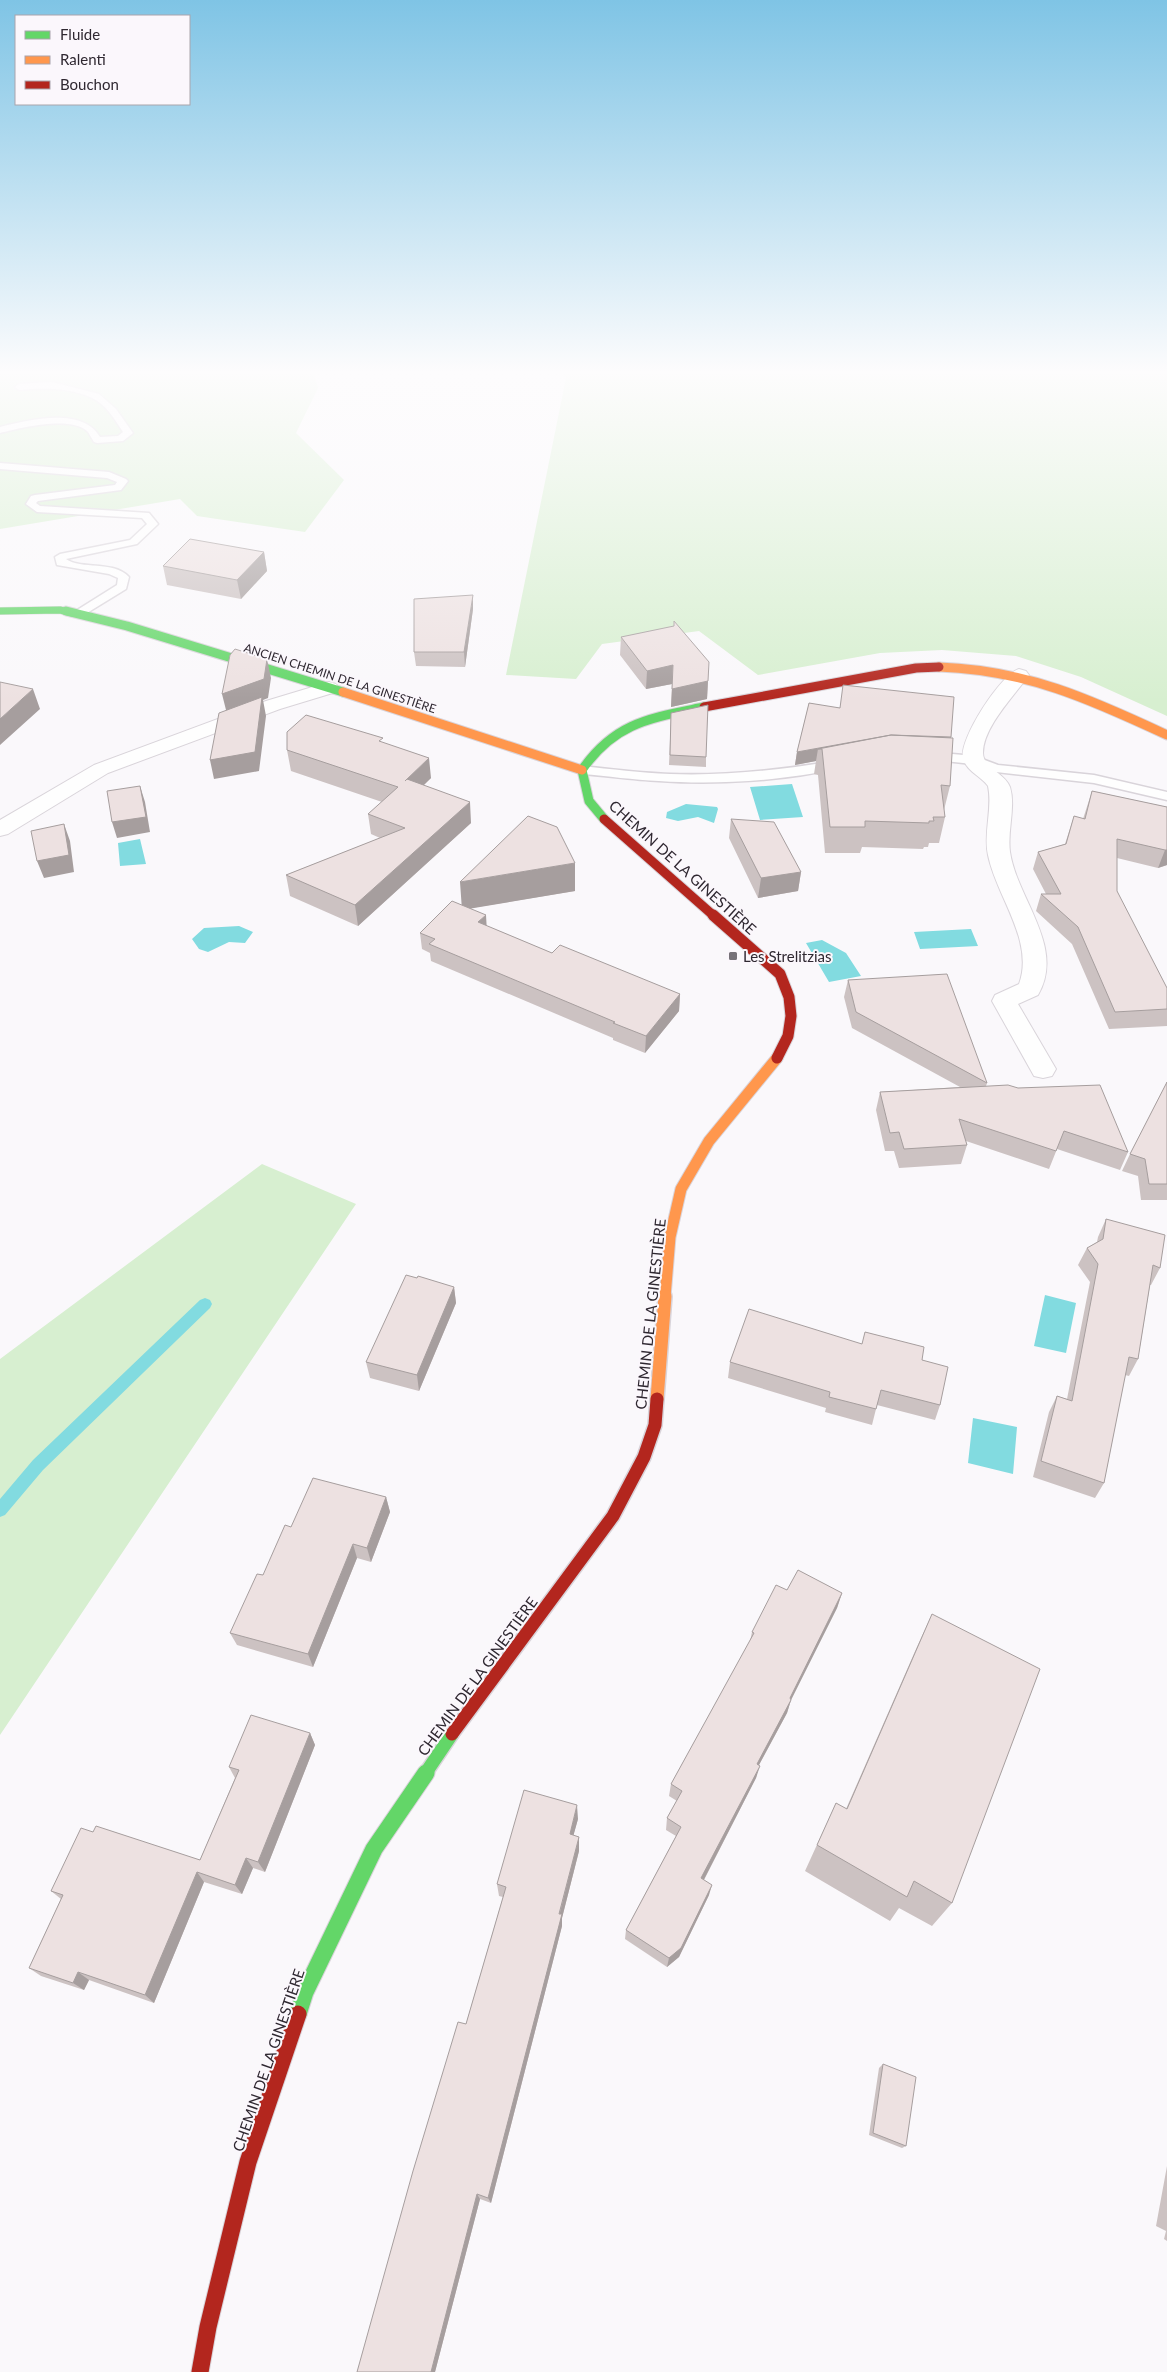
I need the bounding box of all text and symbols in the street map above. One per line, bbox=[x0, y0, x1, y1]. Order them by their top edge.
legend bbox=[15, 15, 190, 105]
text: Fluide bbox=[60, 25, 100, 43]
text: Ralenti bbox=[60, 50, 106, 68]
text: Bouchon bbox=[60, 75, 119, 93]
street label: ANCIEN CHEMIN DE LA GINESTIÈRE bbox=[242, 640, 438, 716]
street label: CHEMIN DE LA GINESTIÈRE bbox=[606, 796, 760, 938]
place label: Les Strelitzias bbox=[743, 947, 832, 965]
marker: Les Strelitzias bbox=[727, 950, 739, 962]
street label: CHEMIN DE LA GINESTIÈRE bbox=[631, 1218, 669, 1410]
street label: CHEMIN DE LA GINESTIÈRE bbox=[413, 1593, 541, 1759]
street label: CHEMIN DE LA GINESTIÈRE bbox=[228, 1966, 308, 2154]

